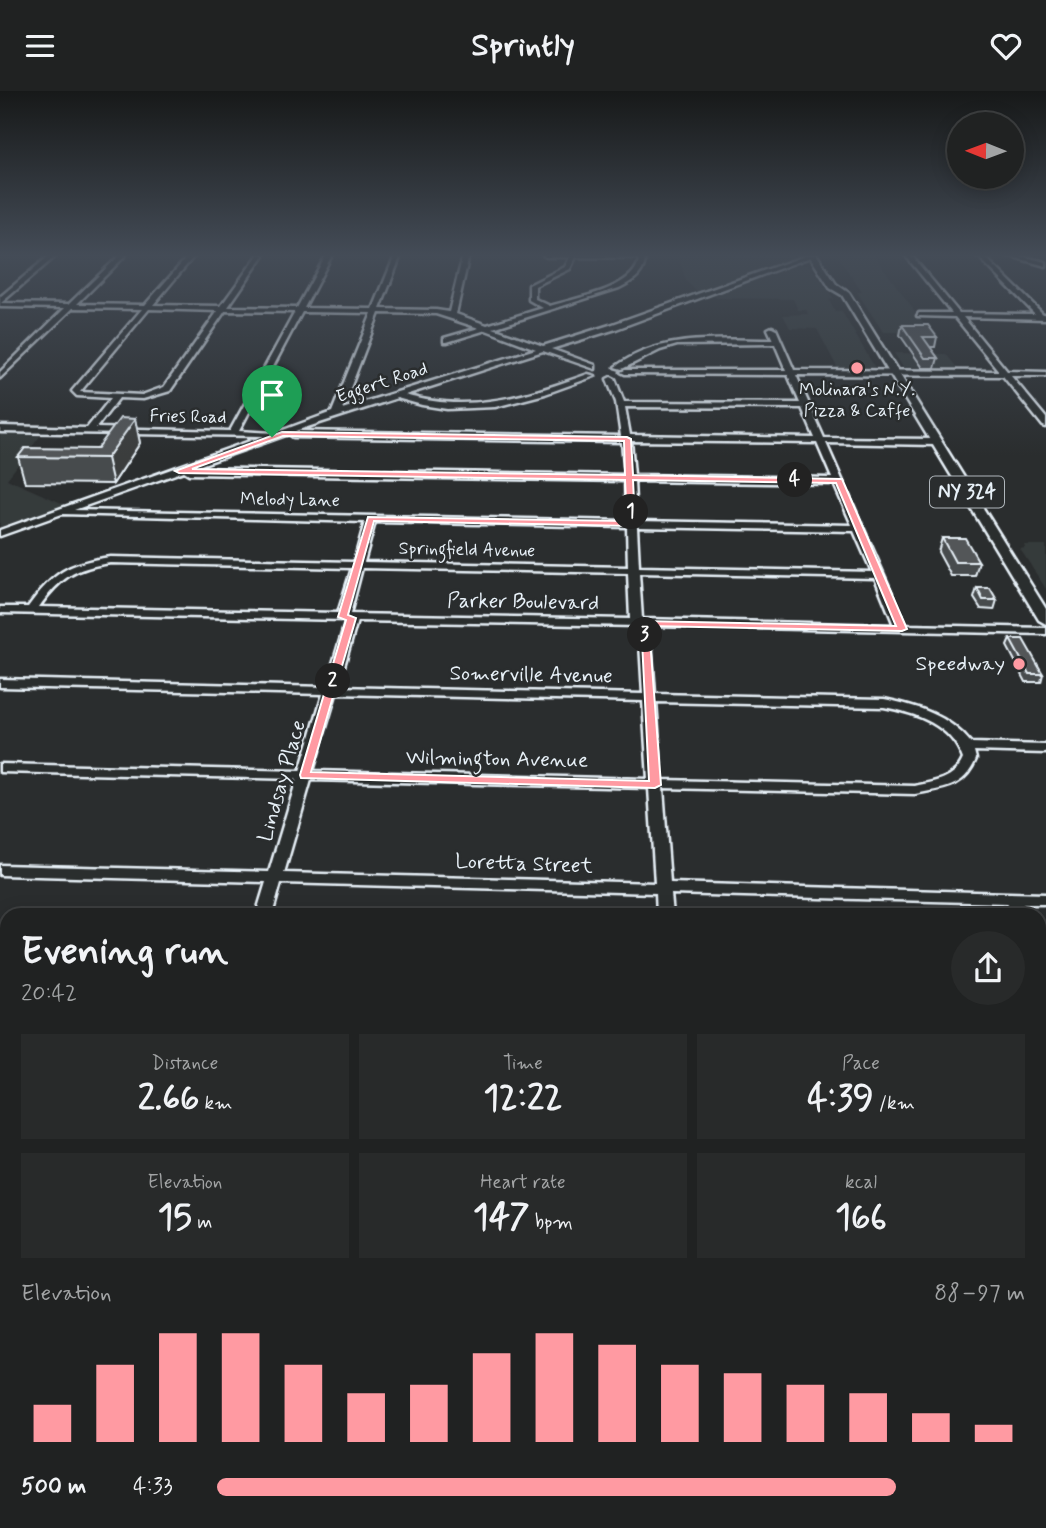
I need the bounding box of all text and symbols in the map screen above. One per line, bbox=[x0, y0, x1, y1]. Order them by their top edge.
text: Sprintly bbox=[471, 25, 575, 67]
icon: menu bbox=[21, 27, 59, 65]
icon: heart bbox=[987, 27, 1025, 65]
north arrow bbox=[947, 112, 1024, 189]
map controls bbox=[947, 112, 1024, 189]
street label: Eggert Road bbox=[333, 357, 431, 411]
marker: Molinara's N.Y. Pizza & Caffe bbox=[849, 360, 865, 376]
pin bbox=[242, 365, 302, 437]
icon: arrive bbox=[253, 376, 291, 414]
place label: Molinara's N.Y. Pizza & Caffe bbox=[799, 378, 915, 423]
street label: Fries Road bbox=[149, 404, 227, 430]
pin: 4 bbox=[778, 463, 812, 497]
text: 4 bbox=[789, 467, 800, 492]
road number: NY 324 bbox=[930, 477, 1004, 507]
street label: Melody Lane bbox=[240, 487, 340, 513]
pin: 1 bbox=[614, 495, 648, 529]
text: 1 bbox=[626, 499, 635, 524]
street label: Springfield Avenue bbox=[398, 537, 536, 565]
street label: Parker Boulevard bbox=[447, 587, 599, 617]
pin: 3 bbox=[628, 617, 662, 653]
text: 3 bbox=[640, 622, 649, 647]
place label: Speedway bbox=[916, 650, 1005, 678]
marker: Speedway bbox=[1011, 656, 1027, 672]
street label: Somerville Avenue bbox=[449, 660, 613, 690]
pin: 2 bbox=[316, 663, 350, 699]
text: 2 bbox=[328, 668, 337, 693]
street label: Lindsay Place bbox=[251, 717, 313, 845]
street label: Wilmington Avenue bbox=[406, 743, 588, 777]
street label: Loretta Street bbox=[455, 848, 594, 880]
text: Evening run bbox=[21, 928, 228, 977]
button: share bbox=[951, 931, 1025, 1005]
text: 20:42 bbox=[21, 979, 77, 1009]
text: Distance bbox=[152, 1051, 218, 1076]
text: Time bbox=[503, 1051, 543, 1076]
text: Pace bbox=[842, 1051, 880, 1076]
text: 2.66 bbox=[138, 1076, 199, 1122]
text: 12:22 bbox=[483, 1076, 563, 1122]
text: 4:39 bbox=[807, 1076, 874, 1122]
text: km bbox=[199, 1091, 232, 1116]
text: /km bbox=[874, 1091, 915, 1116]
text: Elevation bbox=[148, 1170, 222, 1195]
text: Heart rate bbox=[480, 1170, 566, 1195]
text: kcal bbox=[845, 1170, 877, 1195]
text: 15 bbox=[158, 1195, 192, 1241]
text: 147 bbox=[473, 1195, 530, 1241]
text: 166 bbox=[835, 1195, 887, 1241]
text: m bbox=[192, 1210, 212, 1235]
text: bpm bbox=[530, 1210, 573, 1235]
text: Elevation bbox=[21, 1279, 112, 1309]
text: 88–97 m bbox=[934, 1279, 1025, 1309]
text: 500 m bbox=[21, 1472, 86, 1502]
text: 4:33 bbox=[133, 1472, 173, 1502]

